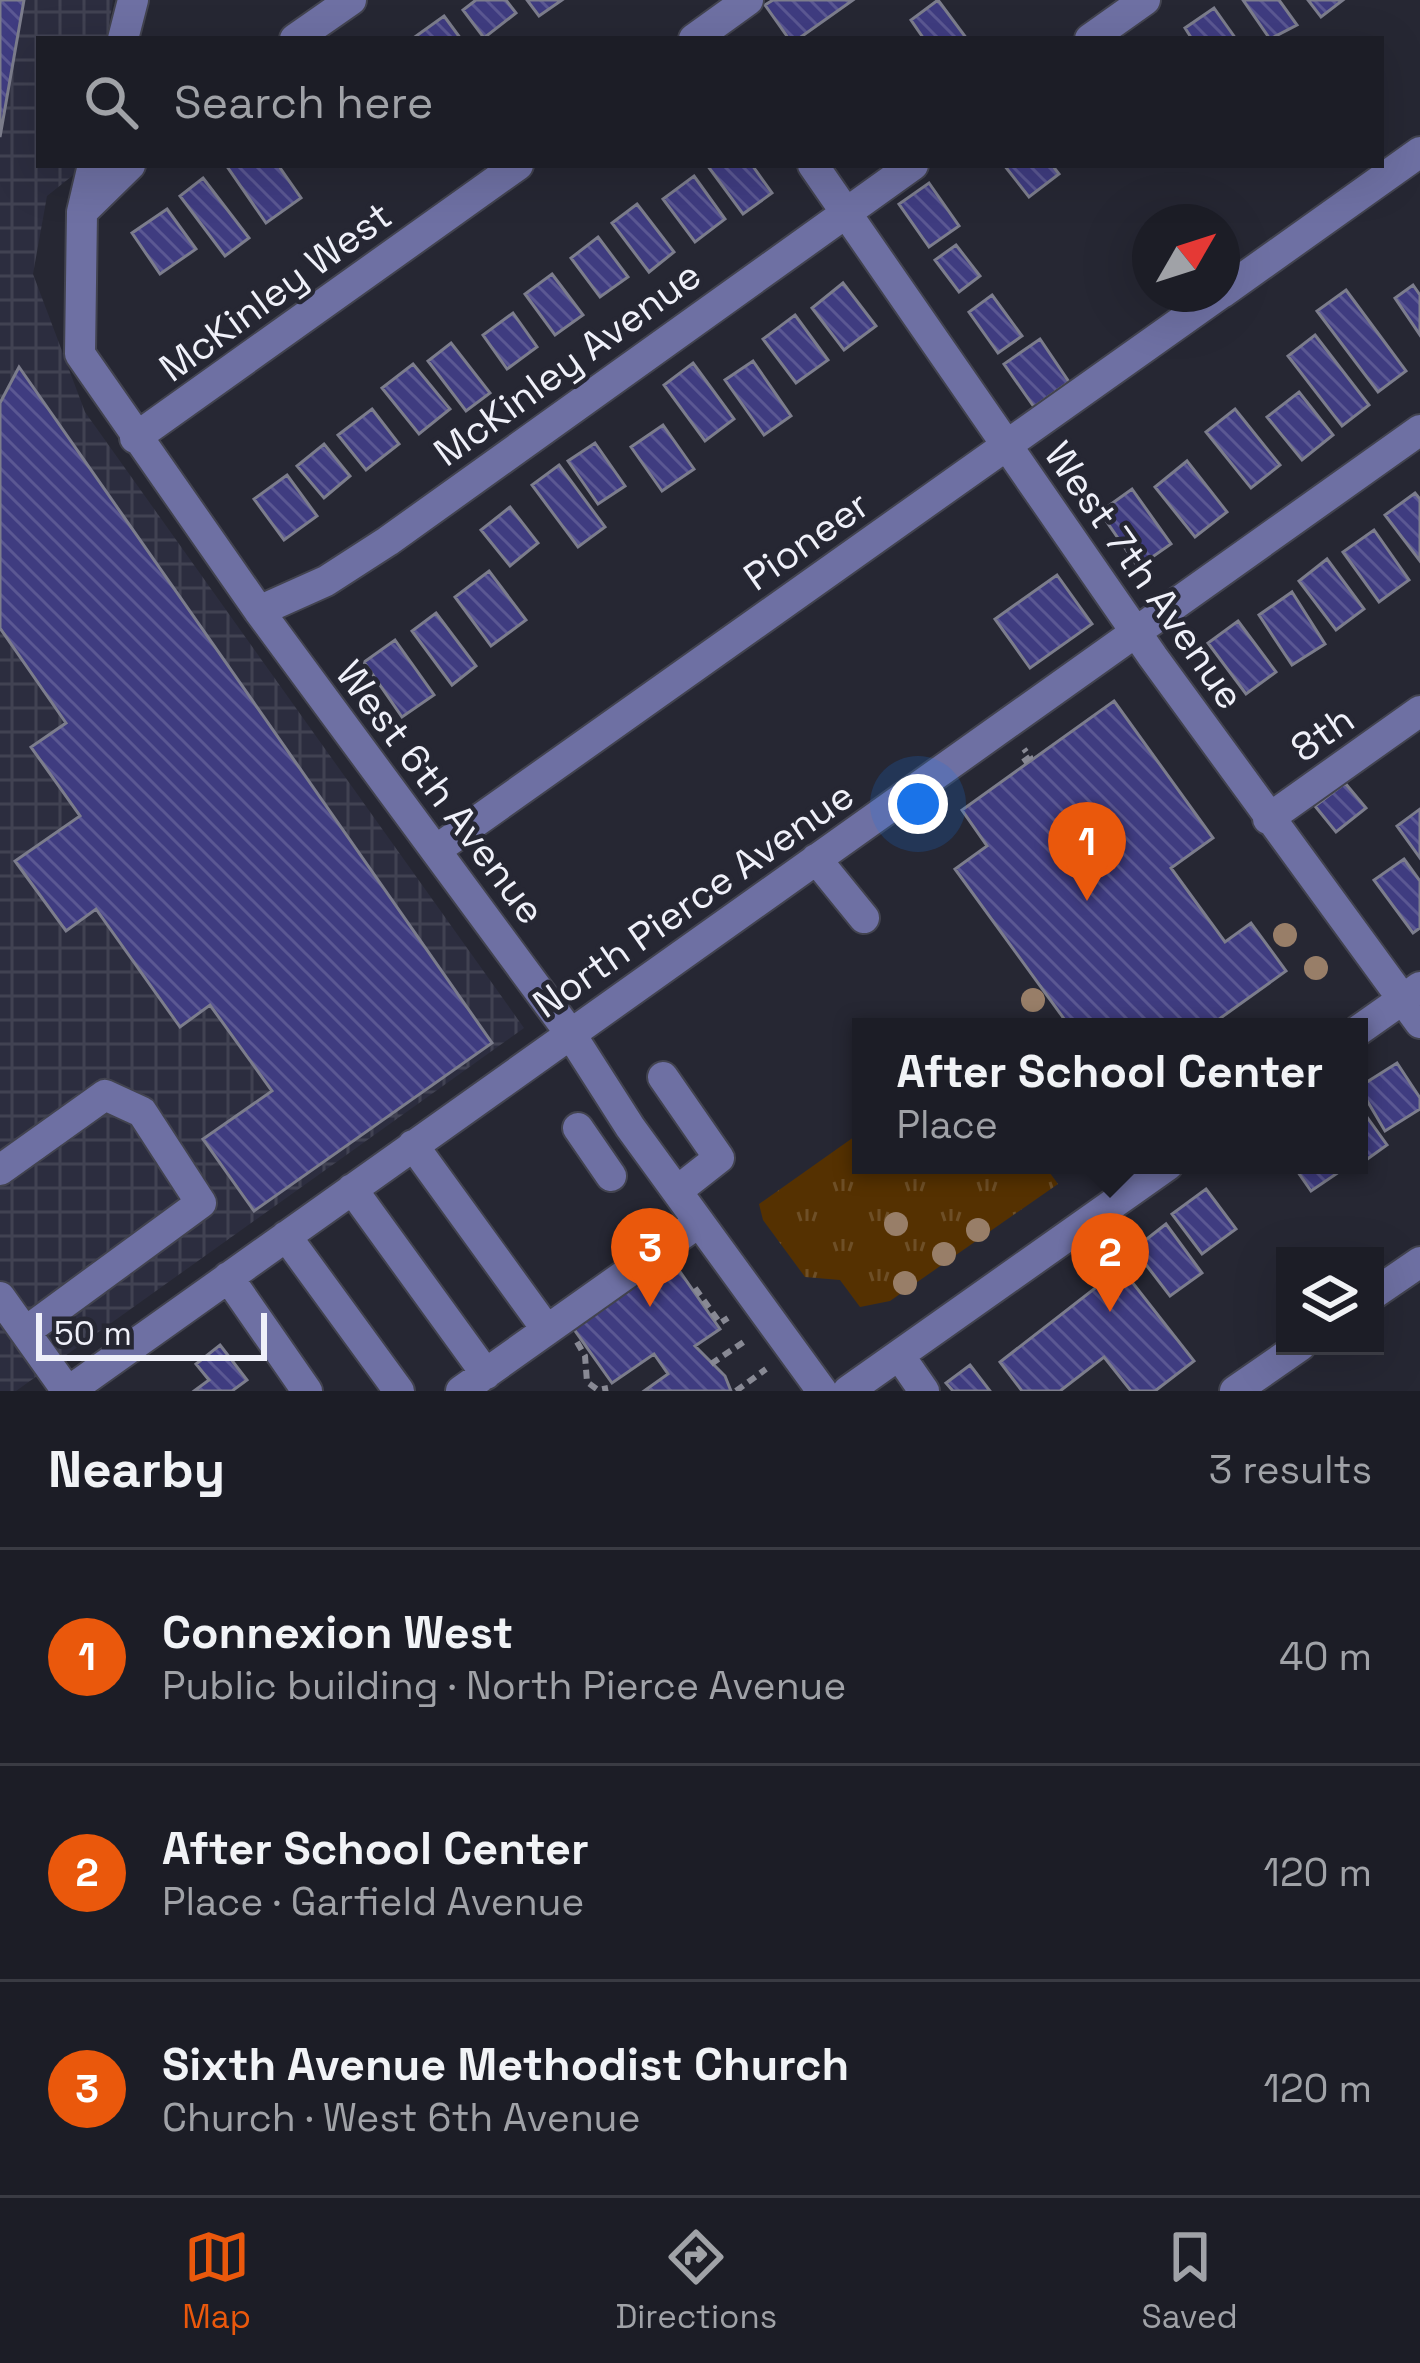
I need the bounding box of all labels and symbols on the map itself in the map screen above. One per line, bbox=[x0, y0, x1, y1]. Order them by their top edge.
street label: McKinley West bbox=[150, 191, 401, 392]
north arrow bbox=[1132, 204, 1240, 312]
street label: McKinley Avenue bbox=[424, 250, 710, 477]
street label: West 7th Avenue bbox=[1034, 432, 1255, 719]
street label: Pioneer bbox=[734, 480, 878, 601]
street label: West 6th Avenue bbox=[325, 651, 556, 934]
street label: 8th bbox=[1281, 694, 1363, 772]
street label: North Pierce Avenue bbox=[523, 770, 863, 1029]
your location bbox=[888, 774, 948, 834]
pin: 1 bbox=[1048, 802, 1126, 901]
pin: 3 bbox=[611, 1208, 689, 1307]
pin: 2 bbox=[1071, 1213, 1149, 1312]
scale bar bbox=[36, 1307, 267, 1360]

